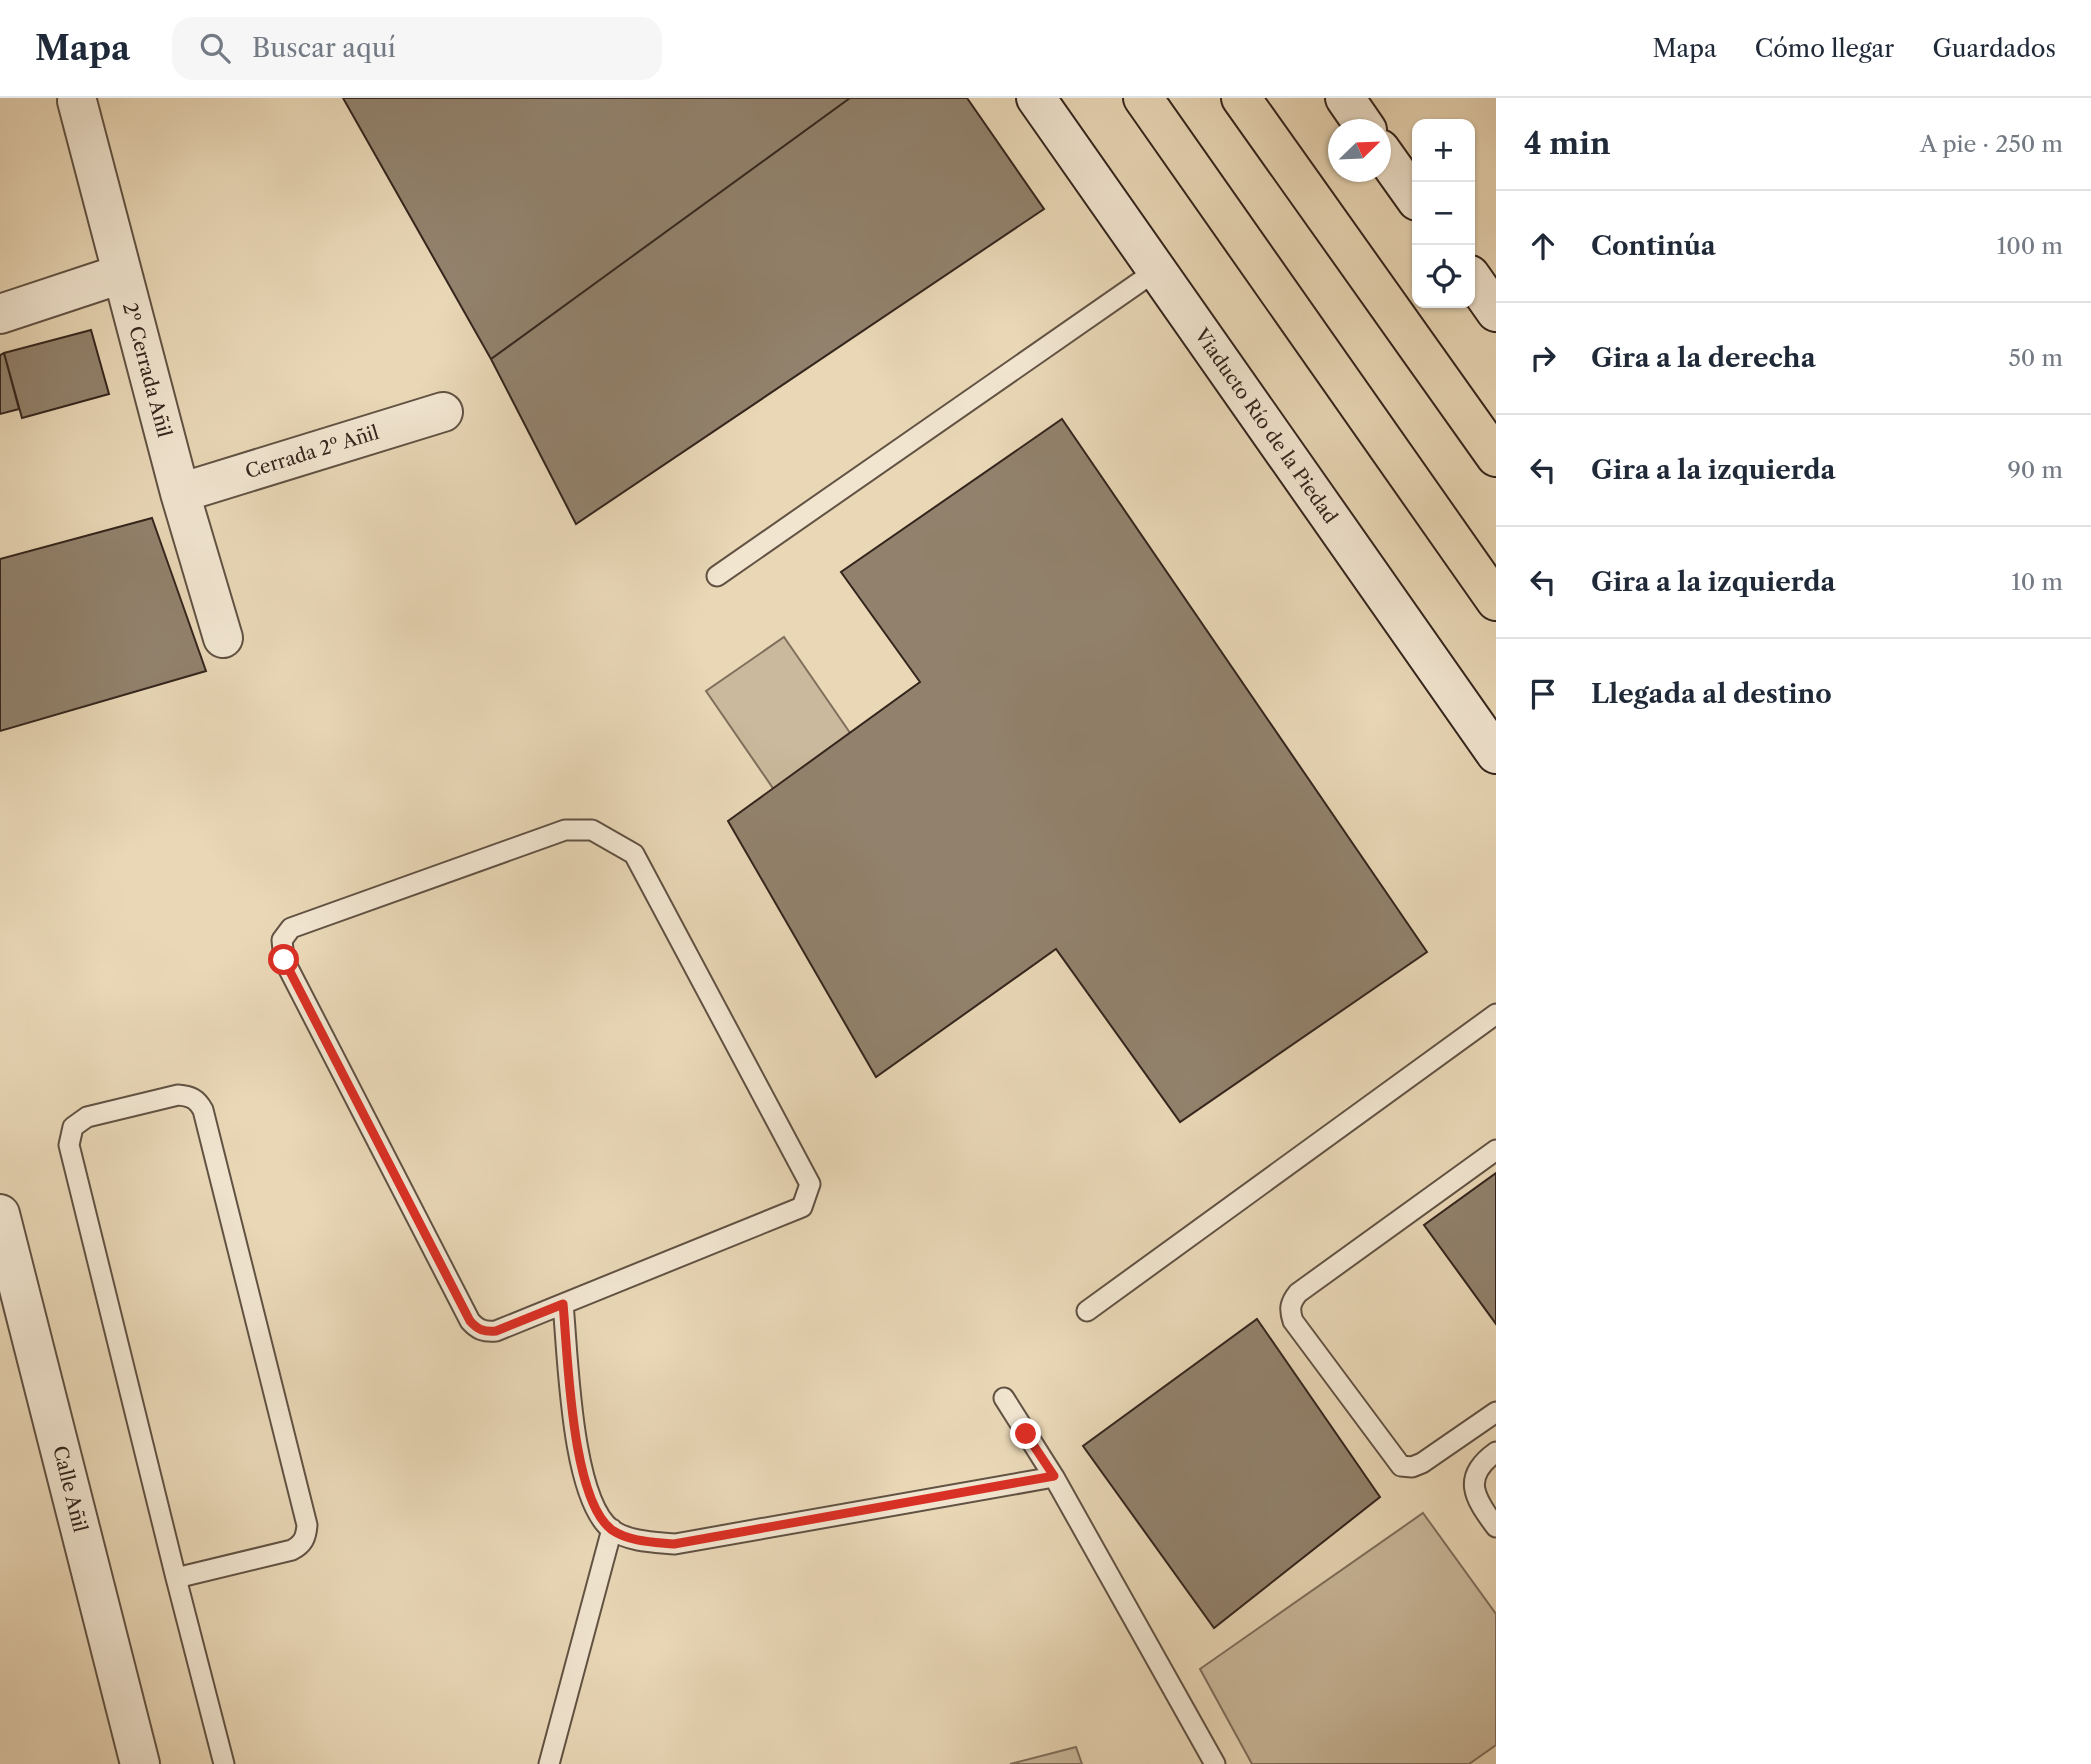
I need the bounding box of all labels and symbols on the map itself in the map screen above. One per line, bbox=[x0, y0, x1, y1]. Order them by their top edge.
north arrow bbox=[1328, 119, 1391, 182]
street label: 2º Cerrada Añil bbox=[118, 300, 176, 440]
street label: Viaducto Río de la Piedad bbox=[1189, 323, 1342, 528]
street label: Cerrada 2º Añil bbox=[242, 421, 382, 483]
route start bbox=[268, 944, 299, 975]
route end bbox=[1010, 1418, 1041, 1449]
street label: Calle Añil bbox=[48, 1443, 92, 1535]

